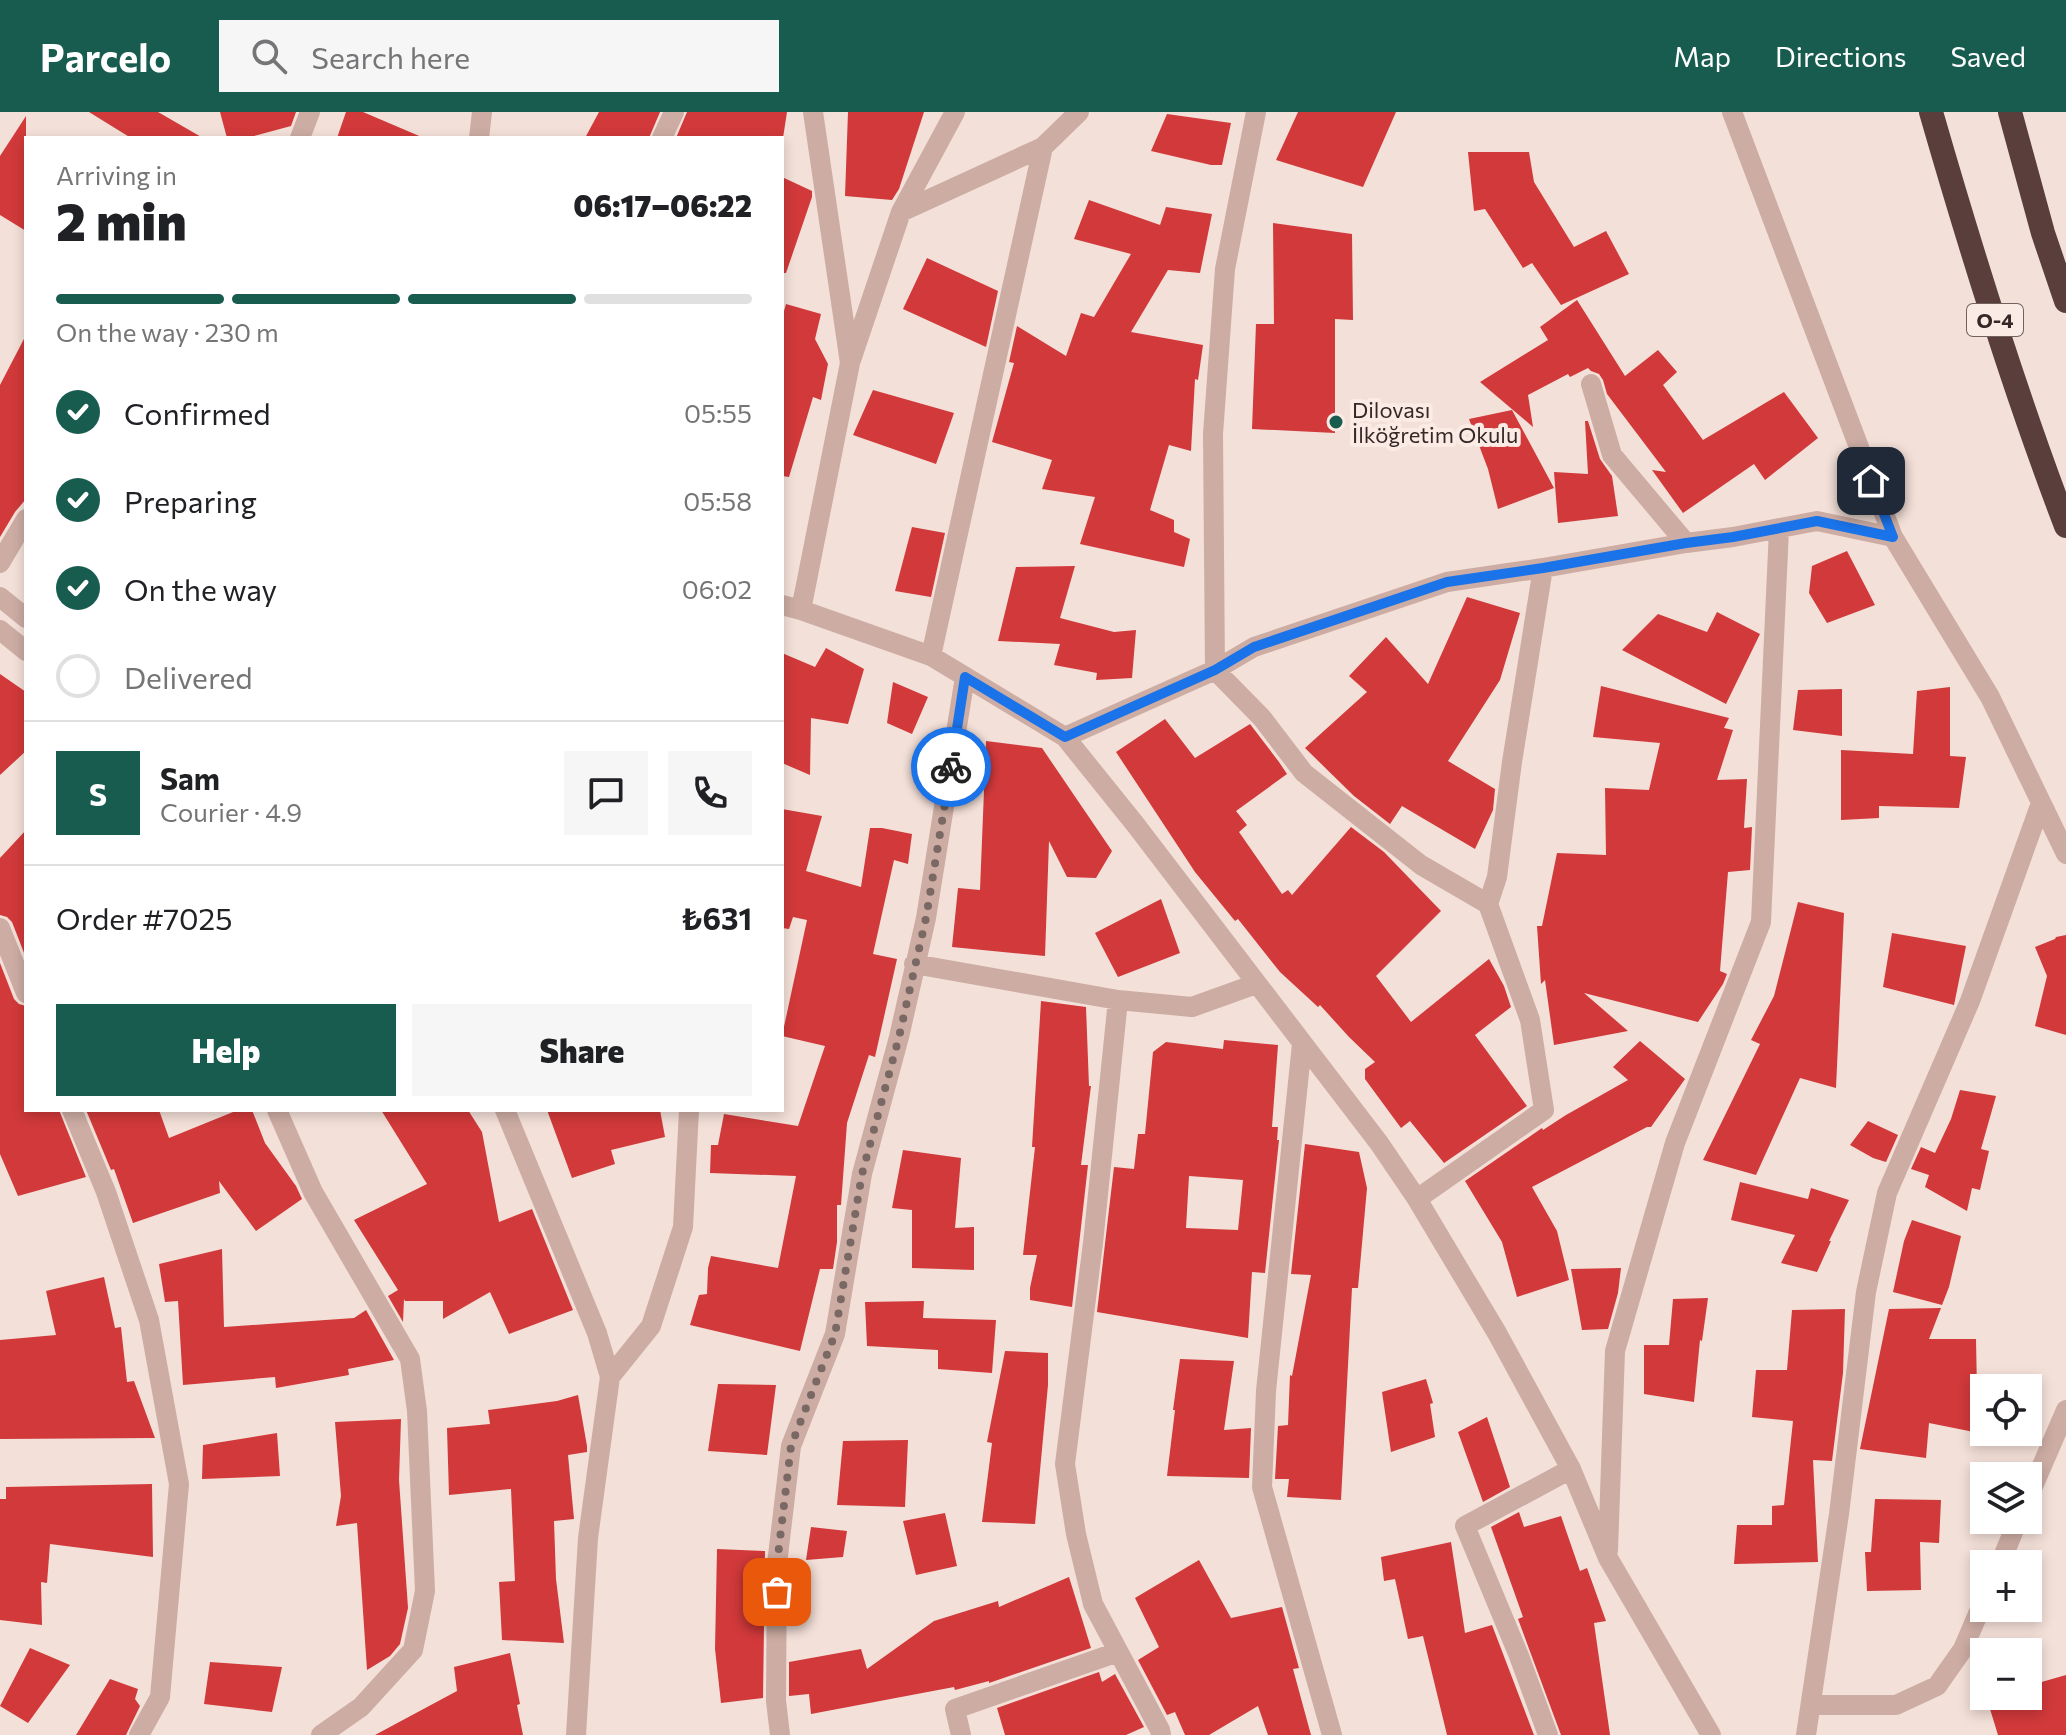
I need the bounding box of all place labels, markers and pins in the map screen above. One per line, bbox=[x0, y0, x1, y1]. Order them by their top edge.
place label: Dilovası İlköğretim Okulu bbox=[1352, 396, 1518, 448]
marker: Dilovası İlköğretim Okulu bbox=[1327, 413, 1345, 431]
pin bbox=[1837, 447, 1905, 515]
pin bbox=[743, 1558, 811, 1626]

